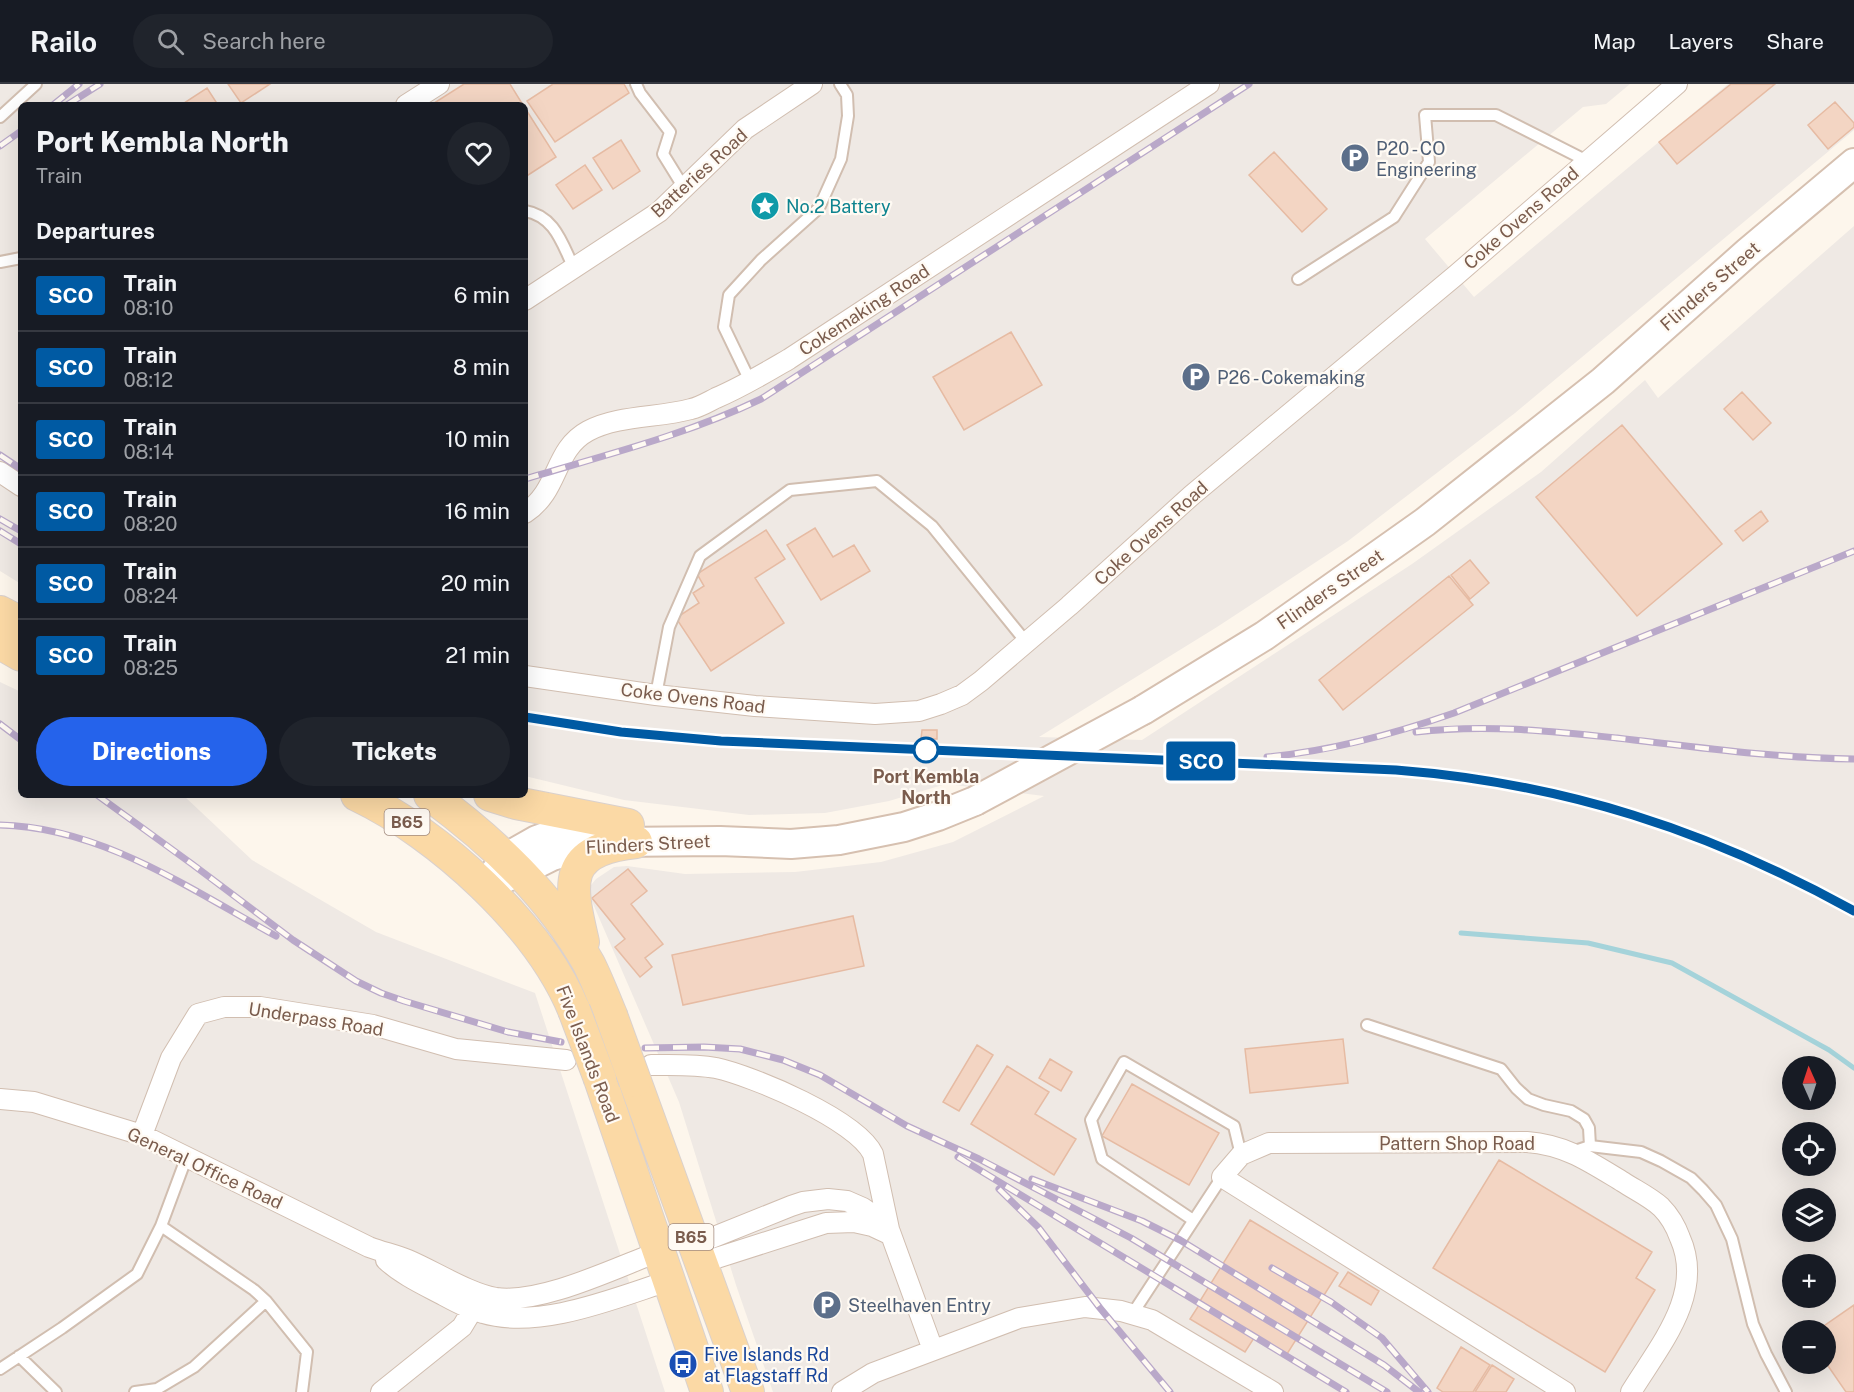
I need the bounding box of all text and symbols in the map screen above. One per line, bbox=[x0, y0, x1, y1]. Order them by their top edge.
search box bbox=[133, 14, 553, 68]
text: Railo bbox=[30, 25, 97, 58]
icon: search bbox=[154, 25, 187, 58]
text: Search here bbox=[202, 28, 326, 54]
text: Map bbox=[1593, 29, 1636, 54]
text: Layers bbox=[1669, 29, 1733, 54]
text: Share bbox=[1766, 29, 1824, 54]
button: heart bbox=[447, 122, 510, 185]
street label: Batteries Road bbox=[646, 124, 752, 222]
text: Port Kembla North bbox=[36, 125, 289, 158]
place label: P20 - CO Engineering bbox=[1376, 138, 1477, 180]
parking icon: P20 - CO Engineering bbox=[1339, 142, 1371, 174]
street label: Coke Ovens Road bbox=[1459, 162, 1583, 274]
text: Train bbox=[36, 164, 82, 188]
place icon: No.2 Battery bbox=[749, 190, 781, 222]
place label: No.2 Battery bbox=[786, 196, 891, 217]
text: Departures bbox=[36, 218, 155, 244]
street label: Flinders Street bbox=[1656, 237, 1764, 335]
street label: Cokemaking Road bbox=[795, 260, 933, 360]
text: Train bbox=[123, 270, 177, 296]
text: 6 min bbox=[454, 282, 510, 308]
text: SCO bbox=[48, 283, 93, 308]
text: 08:10 bbox=[123, 296, 173, 320]
text: Train bbox=[123, 342, 177, 368]
text: 8 min bbox=[453, 354, 510, 380]
text: SCO bbox=[48, 355, 93, 380]
parking icon: P26 - Cokemaking bbox=[1180, 361, 1212, 393]
place label: P26 - Cokemaking bbox=[1217, 367, 1365, 388]
text: 08:12 bbox=[123, 368, 173, 392]
text: Train bbox=[123, 414, 177, 440]
text: 10 min bbox=[445, 426, 510, 452]
text: SCO bbox=[48, 427, 93, 452]
text: 08:14 bbox=[123, 440, 174, 464]
street label: Coke Ovens Road bbox=[1090, 477, 1212, 589]
text: Train bbox=[123, 486, 177, 512]
text: 16 min bbox=[445, 498, 510, 524]
text: SCO bbox=[48, 499, 93, 524]
text: 08:20 bbox=[123, 512, 178, 536]
street label: Flinders Street bbox=[1273, 545, 1387, 633]
text: Train bbox=[123, 558, 177, 584]
text: 20 min bbox=[441, 570, 510, 596]
text: SCO bbox=[48, 571, 93, 596]
text: 08:24 bbox=[123, 584, 178, 608]
text: Train bbox=[123, 630, 177, 656]
text: 21 min bbox=[445, 642, 510, 668]
text: SCO bbox=[48, 643, 93, 668]
text: 08:25 bbox=[123, 656, 178, 680]
street label: Coke Ovens Road bbox=[620, 679, 766, 717]
button: Directions bbox=[36, 717, 267, 786]
button: Tickets bbox=[279, 717, 510, 786]
marker: Port Kembla North bbox=[913, 737, 939, 763]
line badge: SCO bbox=[1166, 742, 1236, 780]
text: SCO bbox=[1178, 749, 1224, 774]
place label: Port Kembla North bbox=[873, 766, 979, 808]
road number: B65 bbox=[384, 809, 430, 835]
street label: Flinders Street bbox=[585, 830, 711, 858]
street label: Five Islands Road bbox=[552, 982, 624, 1126]
street label: Underpass Road bbox=[247, 998, 385, 1040]
north arrow bbox=[1782, 1056, 1836, 1110]
map controls bbox=[1782, 1056, 1836, 1374]
button: locate bbox=[1782, 1122, 1836, 1176]
street label: General Office Road bbox=[124, 1123, 286, 1213]
street label: Pattern Shop Road bbox=[1379, 1133, 1535, 1154]
button: layers bbox=[1782, 1188, 1836, 1242]
road number: B65 bbox=[668, 1224, 714, 1250]
button: + bbox=[1782, 1254, 1836, 1308]
parking icon: Steelhaven Entry bbox=[811, 1289, 843, 1321]
place label: Steelhaven Entry bbox=[848, 1295, 991, 1316]
button: − bbox=[1782, 1320, 1836, 1374]
place label: Five Islands Rd at Flagstaff Rd bbox=[704, 1344, 829, 1386]
bus stop icon: Five Islands Rd at Flagstaff Rd bbox=[667, 1348, 699, 1380]

